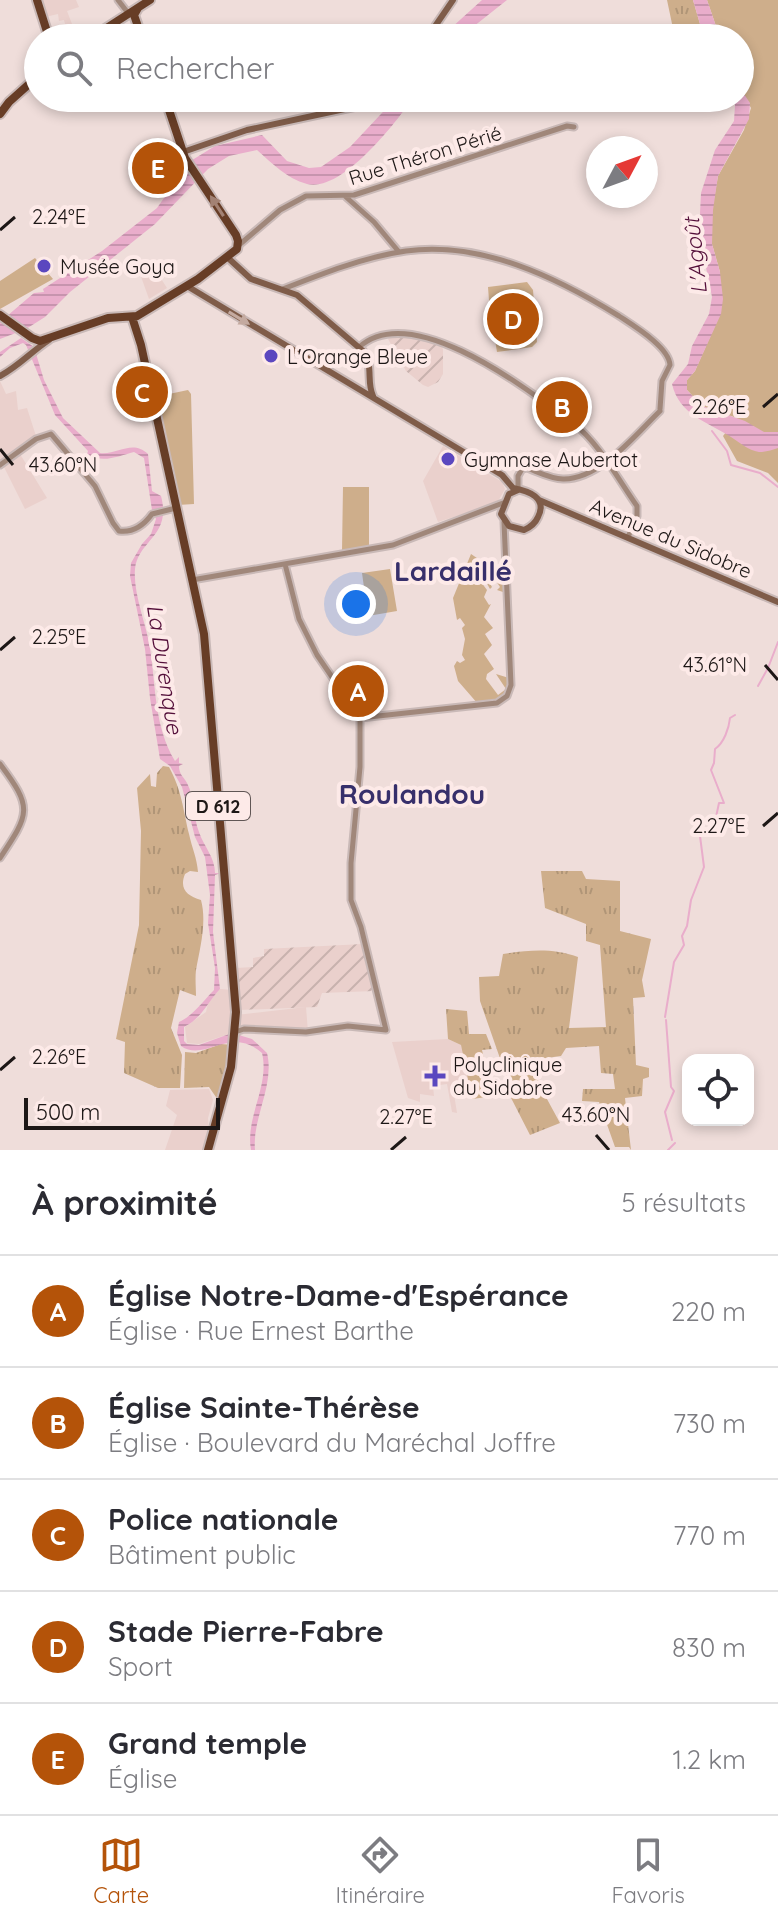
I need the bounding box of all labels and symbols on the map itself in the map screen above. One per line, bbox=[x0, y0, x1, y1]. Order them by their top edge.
street label: Rue Théron Périé bbox=[345, 120, 505, 190]
north arrow bbox=[586, 136, 658, 208]
pin: E bbox=[132, 138, 184, 198]
one-way arrow bbox=[209, 196, 224, 217]
text: 2.24°E bbox=[32, 204, 86, 229]
water label: L'Agoût bbox=[677, 214, 713, 296]
place label: Musée Goya bbox=[60, 254, 175, 279]
marker: Musée Goya bbox=[35, 257, 53, 275]
pin: D bbox=[487, 289, 539, 349]
one-way arrow bbox=[228, 310, 250, 324]
place label: L'Orange Bleue bbox=[287, 344, 428, 369]
marker: L'Orange Bleue bbox=[262, 347, 280, 365]
pin: C bbox=[116, 362, 168, 422]
pin: B bbox=[536, 377, 588, 437]
text: 2.26°E bbox=[692, 394, 746, 419]
place label: Gymnase Aubertot bbox=[464, 447, 638, 472]
marker: Gymnase Aubertot bbox=[439, 450, 457, 468]
text: 43.60°N bbox=[29, 452, 97, 477]
street label: Avenue du Sidobre bbox=[586, 493, 756, 583]
district label: Lardaillé bbox=[394, 553, 512, 588]
your location bbox=[336, 584, 376, 624]
water label: La Durenque bbox=[141, 602, 189, 737]
text: 2.25°E bbox=[32, 624, 86, 649]
text: 43.61°N bbox=[683, 652, 747, 677]
pin: A bbox=[332, 661, 384, 721]
district label: Roulandou bbox=[339, 776, 485, 811]
road number: D 612 bbox=[186, 792, 250, 820]
text: 2.27°E bbox=[692, 813, 746, 838]
text: 2.26°E bbox=[32, 1044, 86, 1069]
place label: Polyclinique du Sidobre bbox=[453, 1052, 562, 1100]
marker: Polyclinique du Sidobre bbox=[424, 1065, 446, 1087]
scale bar bbox=[24, 1094, 220, 1130]
text: 43.60°N bbox=[562, 1102, 630, 1127]
text: 2.27°E bbox=[379, 1104, 433, 1129]

